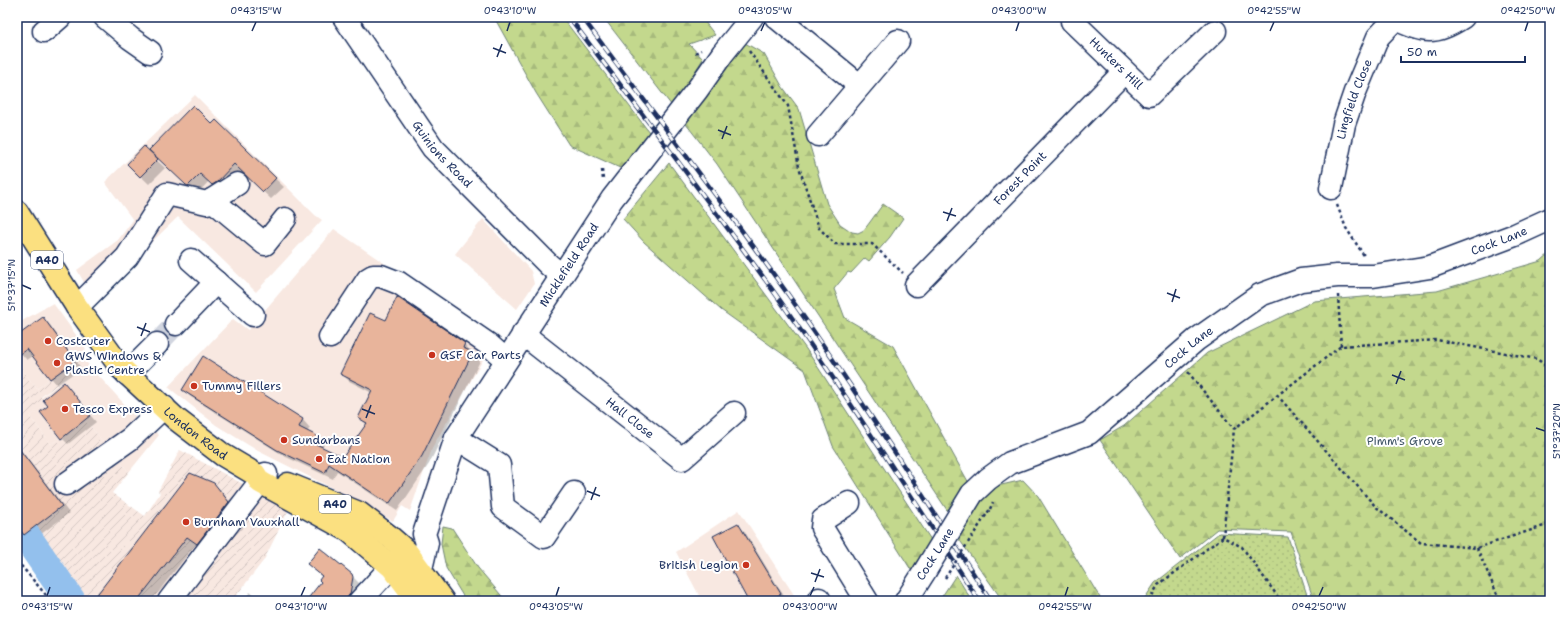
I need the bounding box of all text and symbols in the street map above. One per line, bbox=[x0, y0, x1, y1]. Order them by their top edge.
text: 0°43'15"W bbox=[230, 4, 282, 17]
text: 0°43'10"W bbox=[484, 4, 537, 17]
text: 0°43'05"W bbox=[738, 4, 793, 17]
text: 0°43'00"W bbox=[991, 4, 1047, 17]
text: 0°42'55"W bbox=[1247, 4, 1301, 17]
text: 0°42'50"W bbox=[1501, 4, 1556, 17]
street label: Hunters Hill bbox=[1086, 34, 1147, 93]
scale bar bbox=[1401, 38, 1525, 64]
text: 50 m bbox=[1407, 44, 1437, 60]
street label: Lingfield Close bbox=[1333, 56, 1376, 141]
street label: Guinions Road bbox=[409, 117, 476, 191]
street label: Forest Point bbox=[990, 148, 1050, 209]
street label: Micklefield Road bbox=[536, 219, 603, 310]
street label: Cock Lane bbox=[1469, 222, 1530, 259]
road number: A40 bbox=[31, 251, 63, 269]
text: 51°37'15"N bbox=[5, 259, 18, 311]
street label: Cock Lane bbox=[1161, 322, 1216, 372]
place label: Costcuter bbox=[56, 333, 111, 349]
marker: Costcuter bbox=[43, 336, 53, 346]
place label: GSF Car Parts bbox=[440, 347, 521, 363]
place label: GWS Windows & Plastic Centre bbox=[65, 348, 161, 378]
marker: GSF Car Parts bbox=[427, 350, 437, 360]
marker: GWS Windows & Plastic Centre bbox=[52, 358, 62, 368]
place label: Tummy Fillers bbox=[202, 378, 281, 394]
marker: Tummy Fillers bbox=[189, 381, 199, 391]
street label: Hall Close bbox=[602, 394, 658, 442]
place label: Tesco Express bbox=[73, 401, 152, 417]
street label: London Road bbox=[160, 403, 231, 464]
text: 51°37'20"N bbox=[1550, 403, 1563, 459]
marker: Tesco Express bbox=[60, 404, 70, 414]
place label: Sundarbans bbox=[292, 432, 361, 448]
park label: Pimm's Grove bbox=[1367, 433, 1444, 449]
marker: Sundarbans bbox=[279, 435, 289, 445]
place label: Eat Nation bbox=[327, 451, 390, 467]
marker: Eat Nation bbox=[314, 454, 324, 464]
road number: A40 bbox=[319, 495, 351, 513]
place label: Burnham Vauxhall bbox=[194, 514, 300, 530]
marker: Burnham Vauxhall bbox=[181, 517, 191, 527]
street label: Cock Lane bbox=[913, 525, 958, 583]
place label: British Legion bbox=[659, 557, 738, 573]
marker: British Legion bbox=[741, 560, 751, 570]
text: 0°43'15"W bbox=[21, 600, 73, 613]
text: 0°43'10"W bbox=[275, 600, 328, 613]
text: 0°43'05"W bbox=[529, 600, 584, 613]
text: 0°43'00"W bbox=[782, 600, 838, 613]
text: 0°42'55"W bbox=[1038, 600, 1092, 613]
text: 0°42'50"W bbox=[1292, 600, 1347, 613]

